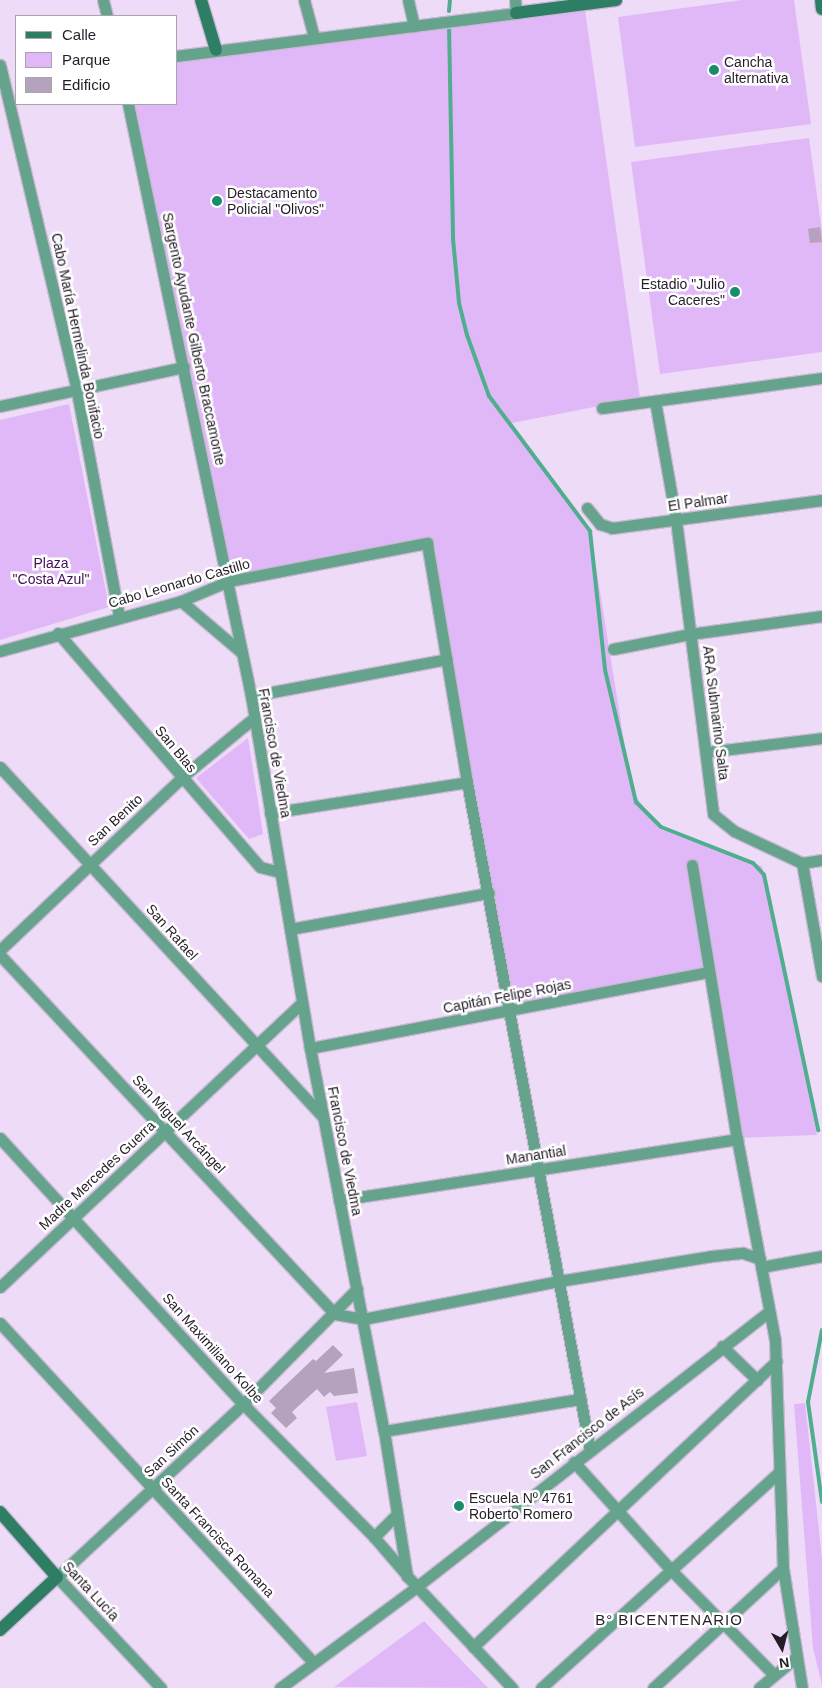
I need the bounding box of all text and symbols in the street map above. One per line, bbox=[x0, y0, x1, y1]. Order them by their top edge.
legend bbox=[15, 15, 178, 105]
text: Calle bbox=[62, 26, 96, 43]
text: Parque bbox=[62, 51, 110, 68]
place label: Cancha alternativa bbox=[724, 54, 789, 86]
marker: Cancha alternativa bbox=[708, 64, 720, 76]
text: Edificio bbox=[62, 76, 110, 93]
place label: Destacamento Policial "Olivos" bbox=[227, 185, 324, 218]
marker: Destacamento Policial "Olivos" bbox=[211, 195, 223, 207]
street label: Sargento Ayudante Gilberto Braccamonte bbox=[159, 211, 229, 467]
street label: Cabo María Hermelinda Bonifacio bbox=[48, 231, 108, 441]
place label: Estadio "Julio Caceres" bbox=[641, 276, 725, 308]
marker: Estadio "Julio Caceres" bbox=[729, 286, 741, 298]
street label: El Palmar bbox=[667, 489, 729, 515]
park label: Plaza "Costa Azul" bbox=[12, 555, 90, 588]
street label: Cabo Leonardo Castillo bbox=[106, 555, 252, 611]
street label: ARA Submarino Salta bbox=[699, 644, 733, 782]
street label: Francisco de Viedma bbox=[255, 687, 295, 819]
street label: San Blas bbox=[152, 722, 200, 776]
street label: San Benito bbox=[84, 790, 146, 850]
street label: San Rafael bbox=[143, 901, 201, 963]
street label: Capitán Felipe Rojas bbox=[442, 975, 572, 1017]
street label: San Miguel Arcángel bbox=[129, 1071, 229, 1177]
street label: Francisco de Viedma bbox=[324, 1085, 366, 1217]
street label: Madre Mercedes Guerra bbox=[36, 1117, 158, 1233]
street label: Manantial bbox=[505, 1142, 567, 1168]
street label: San Maximiliano Kolbe bbox=[159, 1289, 267, 1407]
street label: San Francisco de Asís bbox=[527, 1383, 647, 1483]
street label: San Simón bbox=[140, 1422, 202, 1480]
street label: Santa Francisca Romana bbox=[158, 1474, 278, 1600]
place label: Escuela Nº 4761 Roberto Romero bbox=[469, 1490, 573, 1522]
marker: Escuela Nº 4761 Roberto Romero bbox=[453, 1500, 465, 1512]
street label: Santa Lucía bbox=[59, 1558, 123, 1624]
district label: B° BICENTENARIO bbox=[593, 1611, 745, 1629]
north arrow bbox=[757, 1623, 807, 1673]
text: N bbox=[778, 1654, 790, 1671]

